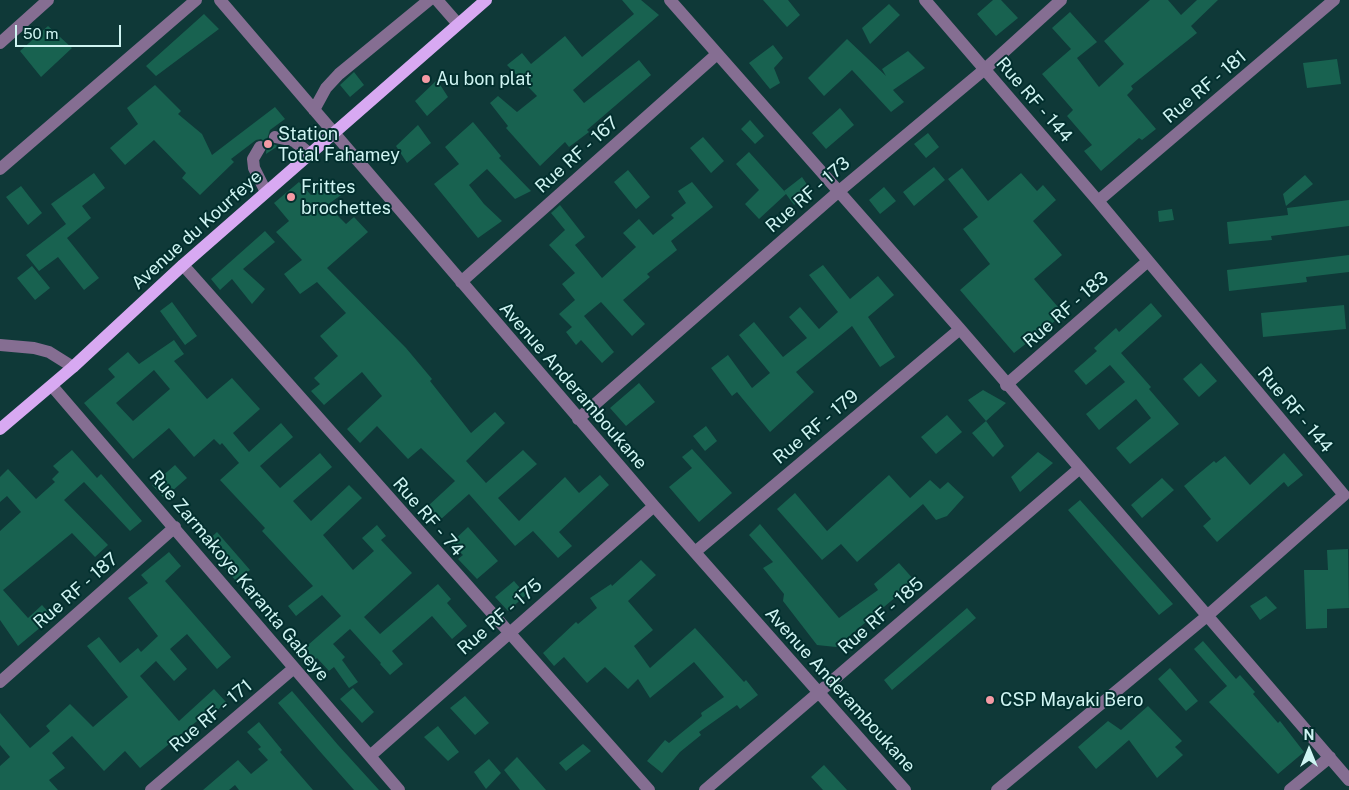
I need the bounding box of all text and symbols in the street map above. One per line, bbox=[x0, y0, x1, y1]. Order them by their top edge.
scale bar bbox=[18, 15, 124, 47]
text: 50 m bbox=[23, 25, 58, 42]
street label: Rue RF - 181 bbox=[1159, 46, 1251, 128]
street label: Rue RF - 144 bbox=[991, 53, 1077, 147]
place label: Au bon plat bbox=[436, 68, 532, 90]
marker: Au bon plat bbox=[420, 73, 432, 85]
street label: Rue RF - 167 bbox=[531, 112, 623, 198]
place label: Station Total Fahamey bbox=[278, 123, 400, 166]
marker: Station Total Fahamey bbox=[262, 138, 274, 150]
street label: Rue RF - 173 bbox=[761, 153, 855, 237]
street label: Avenue du Kourfeye bbox=[127, 166, 267, 294]
place label: Frittes brochettes bbox=[301, 176, 391, 218]
marker: Frittes brochettes bbox=[285, 191, 297, 203]
street label: Rue RF - 183 bbox=[1019, 267, 1113, 353]
street label: Avenue Anderamboukane bbox=[495, 298, 651, 474]
street label: Rue RF - 144 bbox=[1253, 363, 1337, 457]
street label: Rue RF - 179 bbox=[769, 385, 863, 469]
street label: Rue Zarmakoye Karanta Gabeye bbox=[144, 466, 334, 686]
street label: Rue RF - 74 bbox=[388, 473, 468, 561]
street label: Rue RF - 187 bbox=[29, 548, 123, 634]
street label: Rue RF - 185 bbox=[834, 573, 928, 659]
street label: Rue RF - 175 bbox=[453, 574, 547, 660]
street label: Avenue Anderamboukane bbox=[760, 603, 920, 777]
street label: Rue RF - 171 bbox=[165, 675, 257, 757]
place label: CSP Mayaki Bero bbox=[1000, 689, 1143, 711]
marker: CSP Mayaki Bero bbox=[984, 694, 996, 706]
north arrow bbox=[1284, 725, 1334, 775]
text: N bbox=[1304, 727, 1314, 743]

